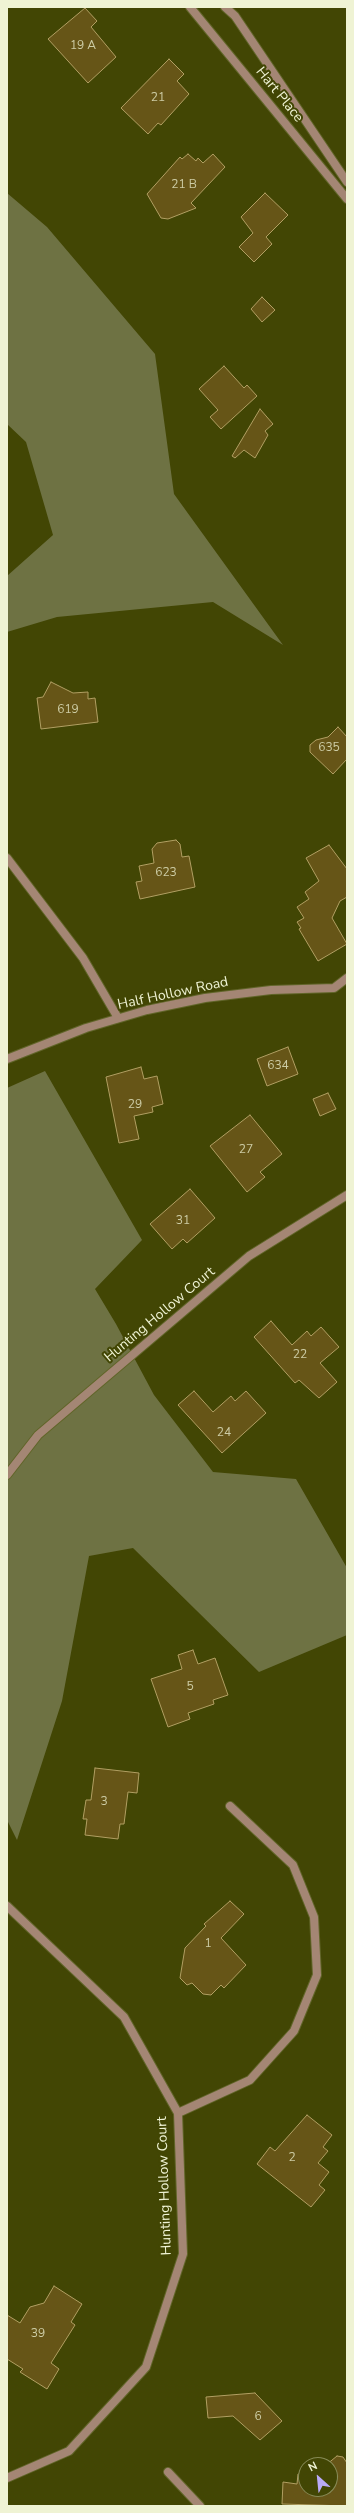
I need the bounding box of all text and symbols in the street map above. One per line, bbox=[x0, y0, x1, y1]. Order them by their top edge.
house number: 19 A bbox=[70, 39, 96, 53]
street label: Hart Place bbox=[252, 64, 306, 126]
house number: 21 bbox=[151, 91, 165, 105]
house number: 21 B bbox=[171, 178, 197, 192]
house number: 619 bbox=[57, 703, 79, 717]
house number: 635 bbox=[318, 741, 340, 755]
house number: 623 bbox=[155, 866, 177, 880]
street label: Half Hollow Road bbox=[116, 974, 230, 1014]
house number: 634 bbox=[267, 1059, 289, 1073]
house number: 29 bbox=[128, 1098, 142, 1112]
house number: 27 bbox=[239, 1143, 253, 1157]
house number: 31 bbox=[176, 1214, 190, 1228]
street label: Hunting Hollow Court bbox=[101, 1264, 219, 1366]
house number: 22 bbox=[293, 1348, 307, 1362]
house number: 24 bbox=[217, 1426, 231, 1440]
house number: 5 bbox=[186, 1680, 194, 1694]
house number: 3 bbox=[100, 1795, 108, 1809]
house number: 1 bbox=[204, 1937, 212, 1951]
street label: Hunting Hollow Court bbox=[154, 2116, 176, 2256]
house number: 2 bbox=[288, 2151, 296, 2165]
house number: 39 bbox=[31, 2327, 45, 2341]
house number: 6 bbox=[254, 2410, 262, 2424]
north arrow bbox=[298, 2457, 338, 2497]
text: N bbox=[306, 2458, 320, 2475]

